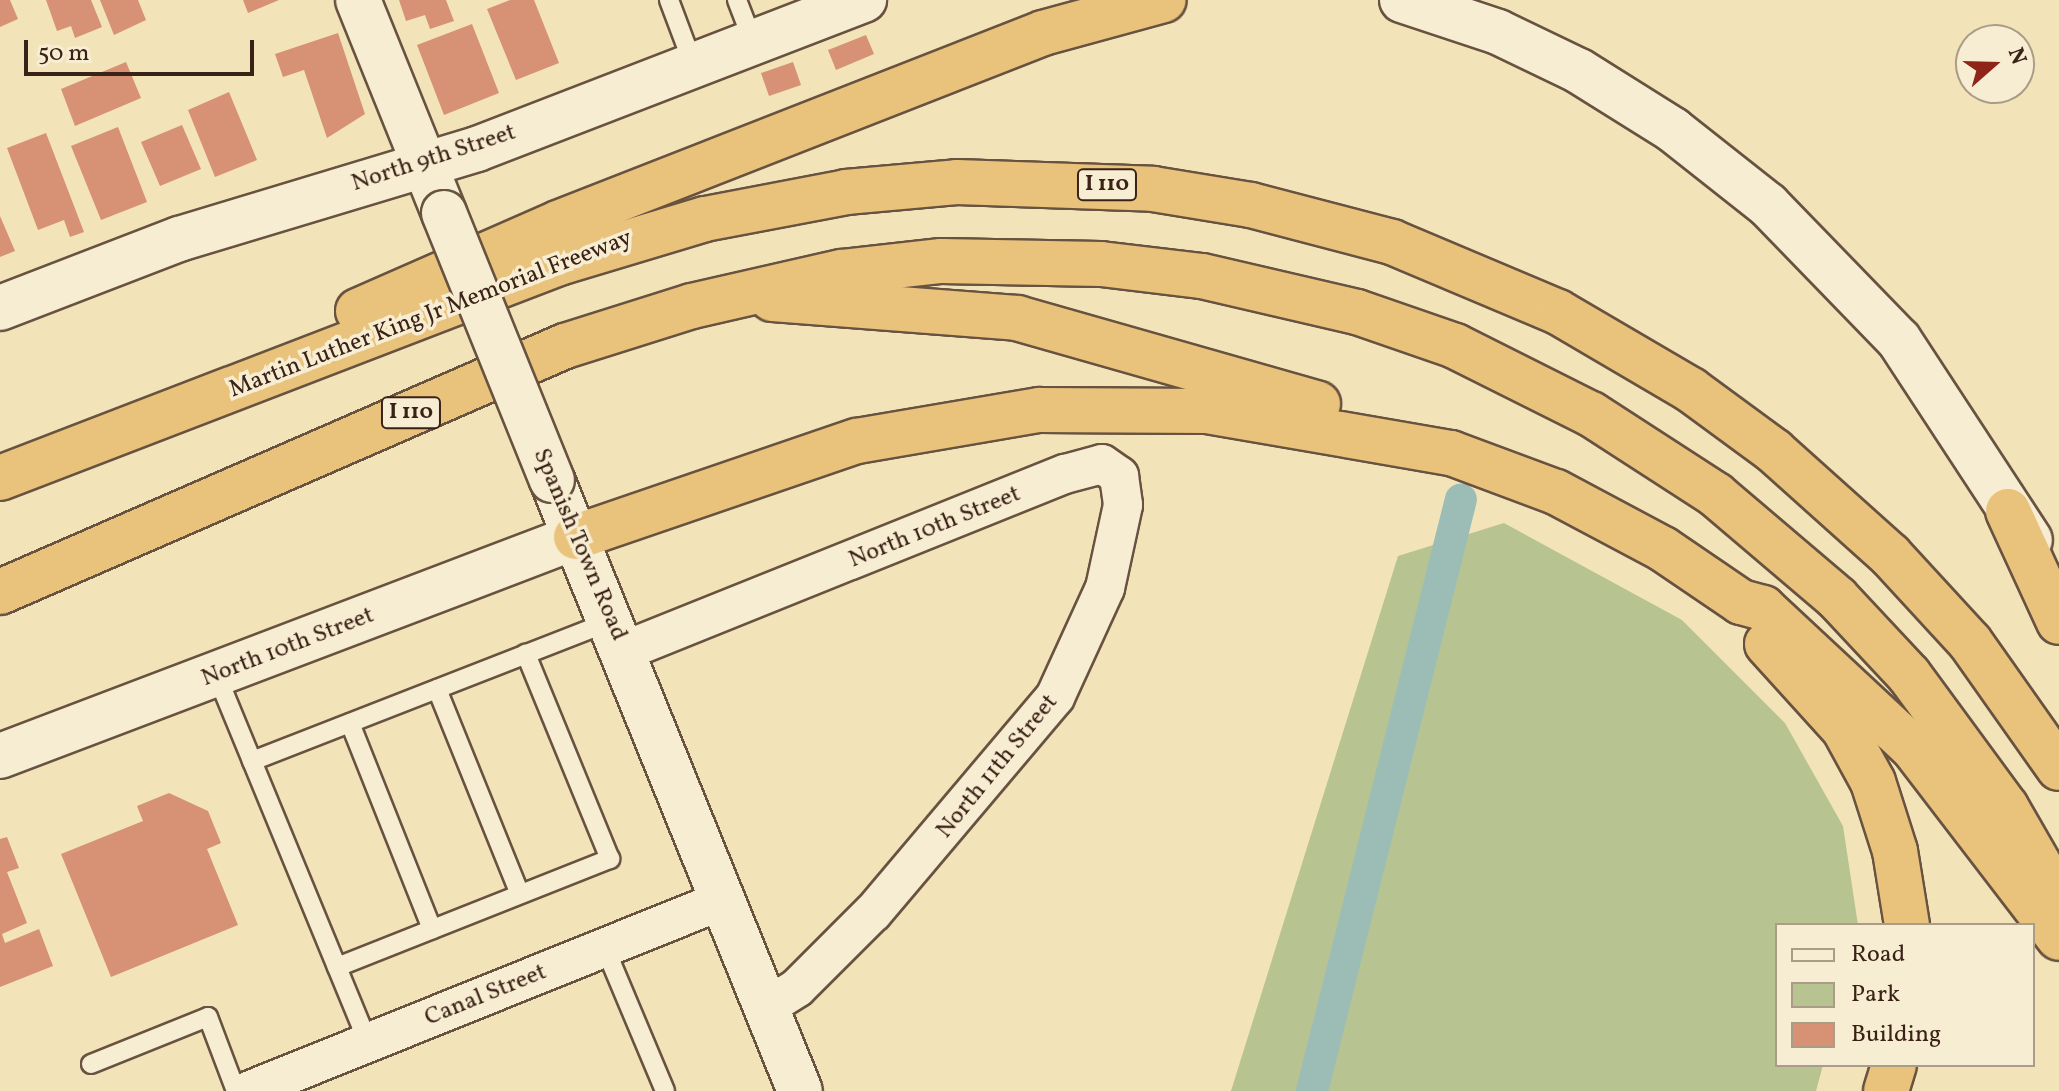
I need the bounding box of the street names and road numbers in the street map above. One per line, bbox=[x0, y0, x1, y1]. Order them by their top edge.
street label: North 9th Street bbox=[348, 119, 520, 199]
road number: I 110 bbox=[1075, 167, 1139, 203]
street label: Martin Luther King Jr Memorial Freeway bbox=[225, 225, 637, 405]
road number: I 110 bbox=[379, 395, 443, 431]
street label: Spanish Town Road bbox=[525, 444, 633, 646]
street label: North 10th Street bbox=[845, 480, 1025, 576]
street label: North 10th Street bbox=[198, 602, 378, 694]
street label: North 11th Street bbox=[931, 689, 1065, 845]
street label: Canal Street bbox=[421, 959, 551, 1033]

